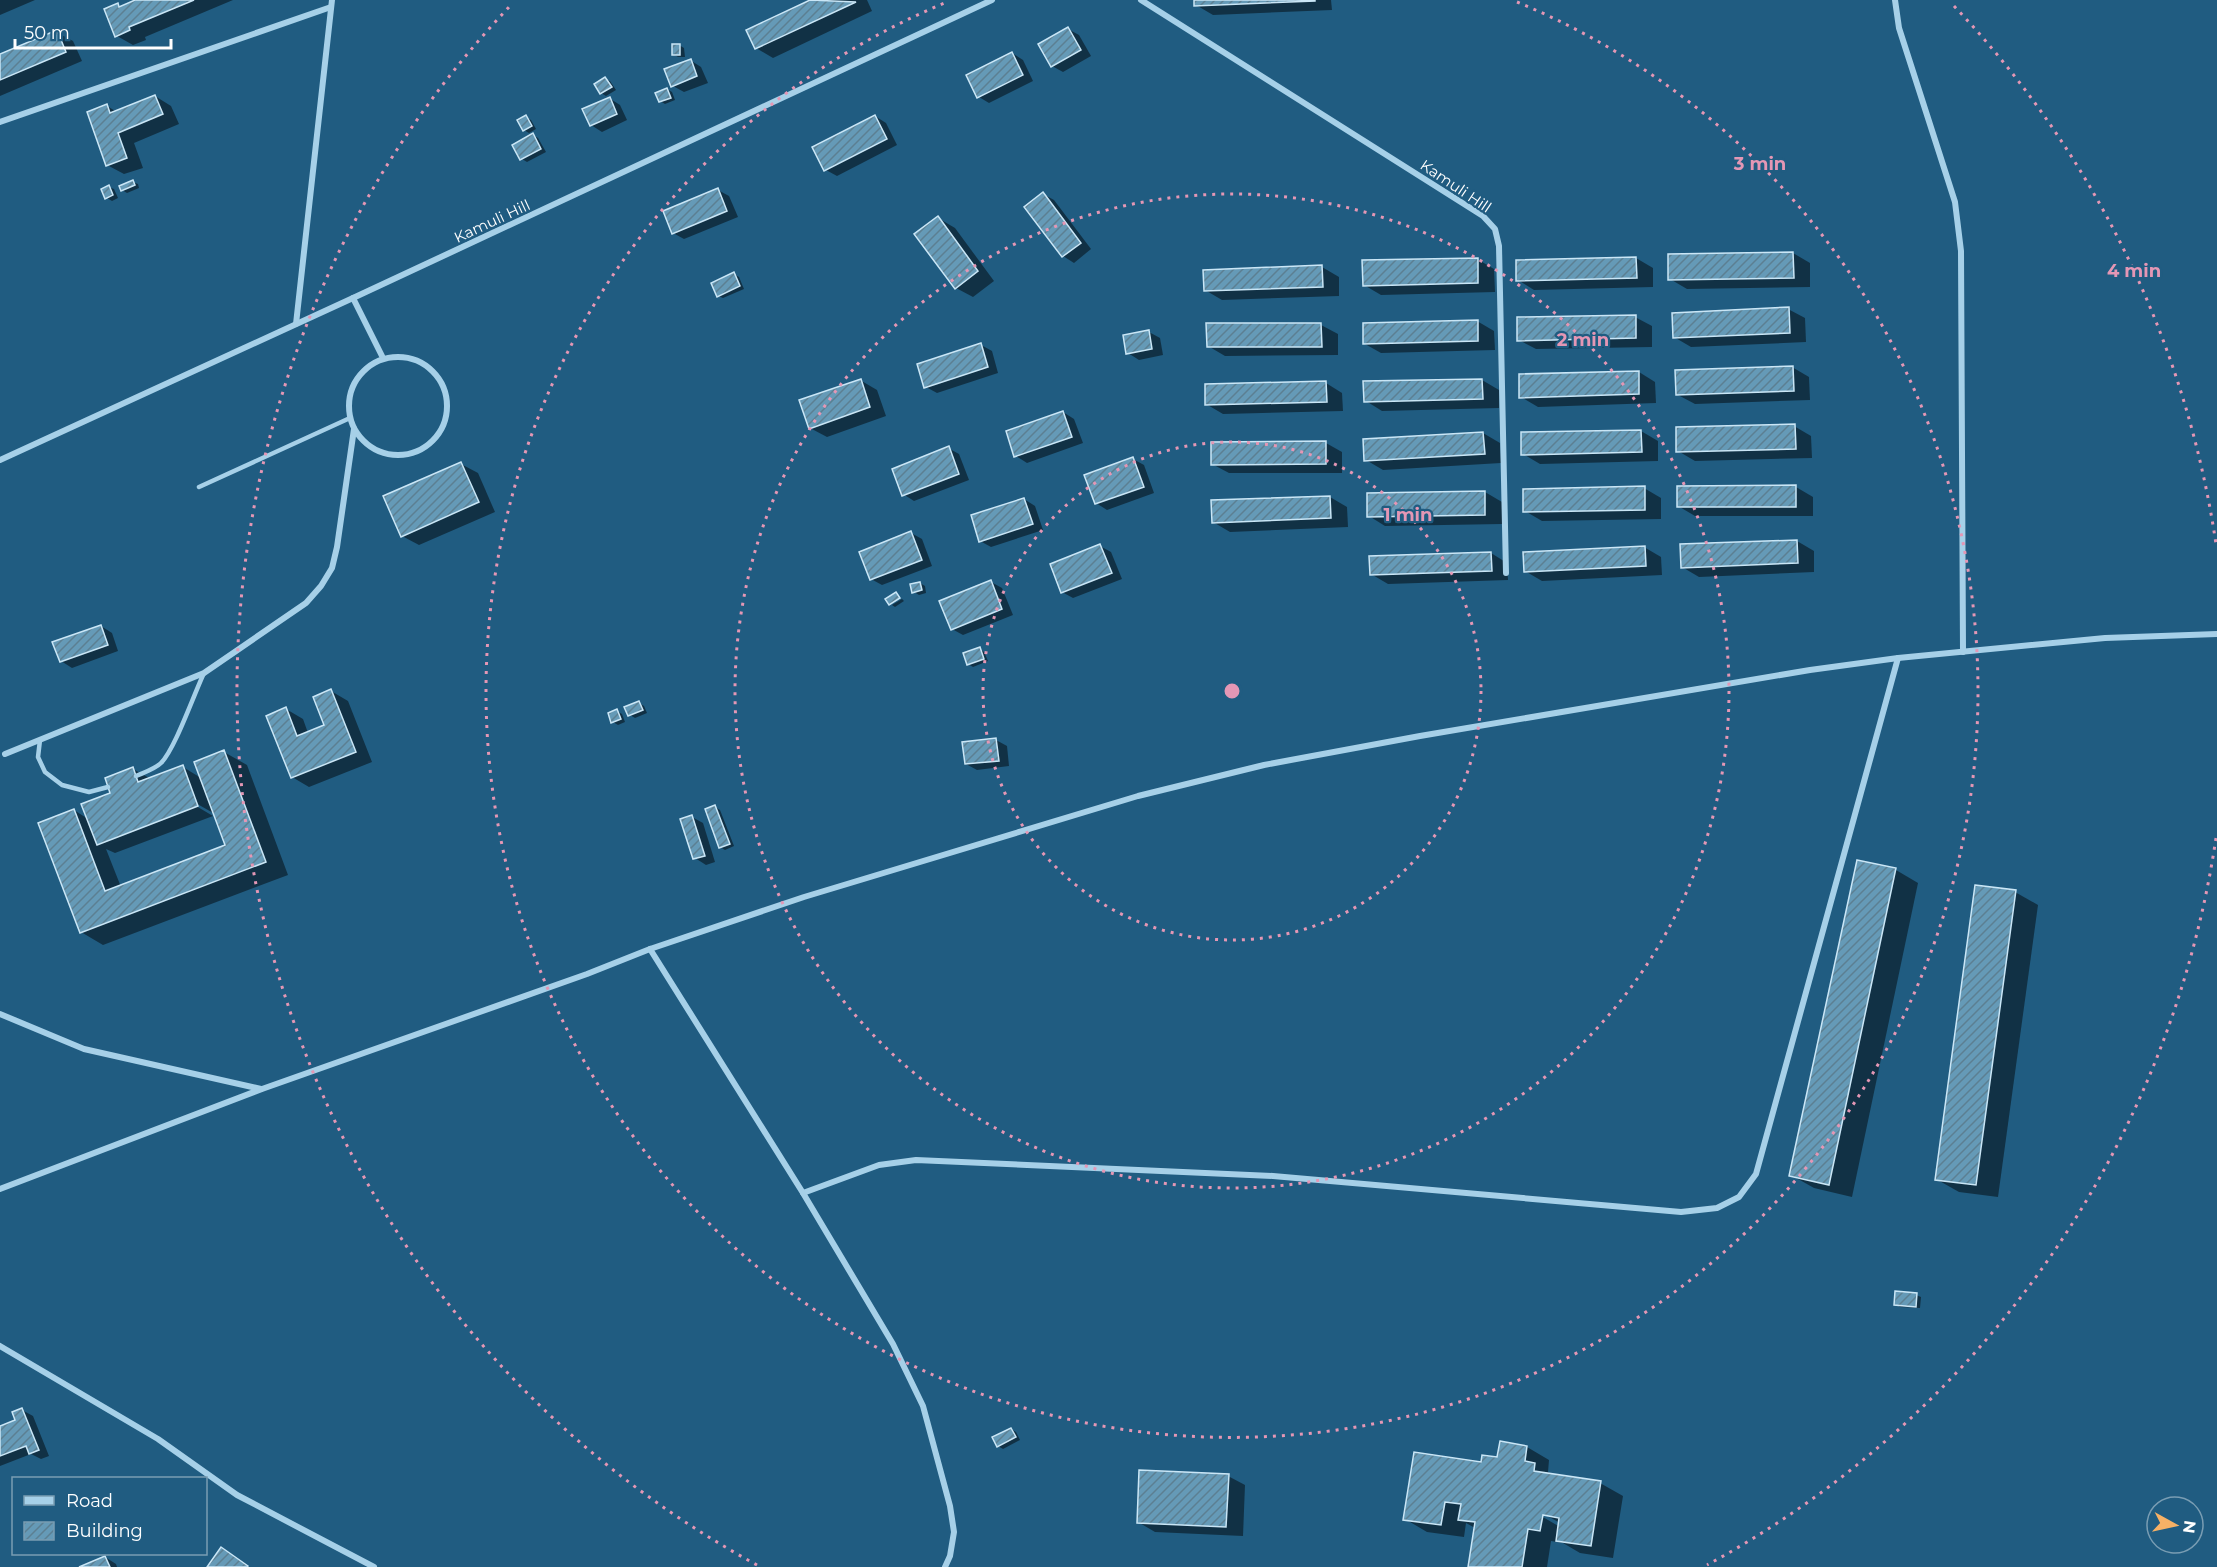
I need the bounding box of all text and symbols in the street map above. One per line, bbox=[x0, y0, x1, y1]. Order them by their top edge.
scale bar bbox=[15, 12, 171, 50]
text: 50 m bbox=[24, 22, 70, 44]
text: 3 min bbox=[1733, 153, 1786, 175]
street label: Kamuli Hill bbox=[1417, 155, 1495, 217]
street label: Kamuli Hill bbox=[451, 195, 533, 247]
text: 4 min bbox=[2107, 260, 2161, 282]
text: 2 min bbox=[1557, 329, 1609, 351]
text: 1 min bbox=[1384, 504, 1432, 526]
centre of rings bbox=[1222, 681, 1242, 701]
legend bbox=[12, 1477, 207, 1555]
text: Road bbox=[66, 1490, 113, 1512]
north arrow bbox=[2145, 1495, 2205, 1555]
text: N bbox=[2179, 1519, 2200, 1535]
text: Building bbox=[66, 1520, 143, 1542]

